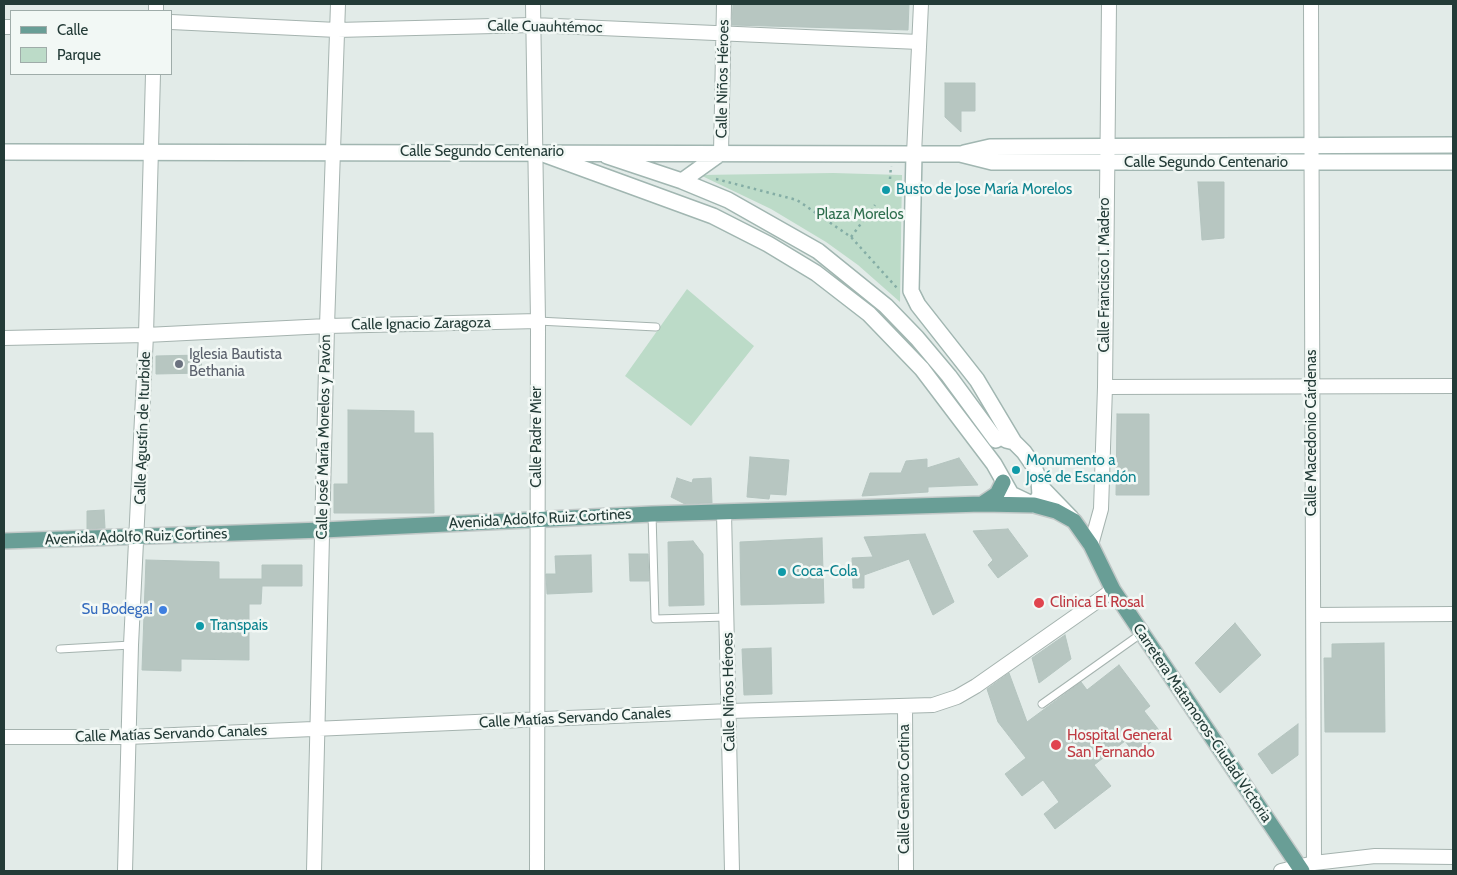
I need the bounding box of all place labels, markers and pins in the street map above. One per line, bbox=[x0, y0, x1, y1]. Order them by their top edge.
place label: Busto de Jose María Morelos bbox=[896, 181, 1072, 199]
marker: Busto de Jose María Morelos bbox=[880, 184, 892, 196]
place label: Iglesia Bautista Bethania bbox=[189, 346, 282, 381]
marker: Iglesia Bautista Bethania bbox=[173, 358, 185, 370]
place label: Monumento a José de Escandón bbox=[1026, 452, 1136, 487]
marker: Monumento a José de Escandón bbox=[1010, 464, 1022, 476]
place label: Coca-Cola bbox=[792, 563, 858, 581]
marker: Coca-Cola bbox=[776, 566, 788, 578]
place label: Clinica El Rosal bbox=[1050, 594, 1144, 612]
marker: Clinica El Rosal bbox=[1032, 596, 1046, 610]
place label: Su Bodega! bbox=[82, 601, 153, 619]
marker: Su Bodega! bbox=[157, 604, 169, 616]
place label: Transpais bbox=[210, 617, 268, 635]
marker: Transpais bbox=[194, 620, 206, 632]
place label: Hospital General San Fernando bbox=[1067, 727, 1172, 762]
marker: Hospital General San Fernando bbox=[1049, 738, 1063, 752]

